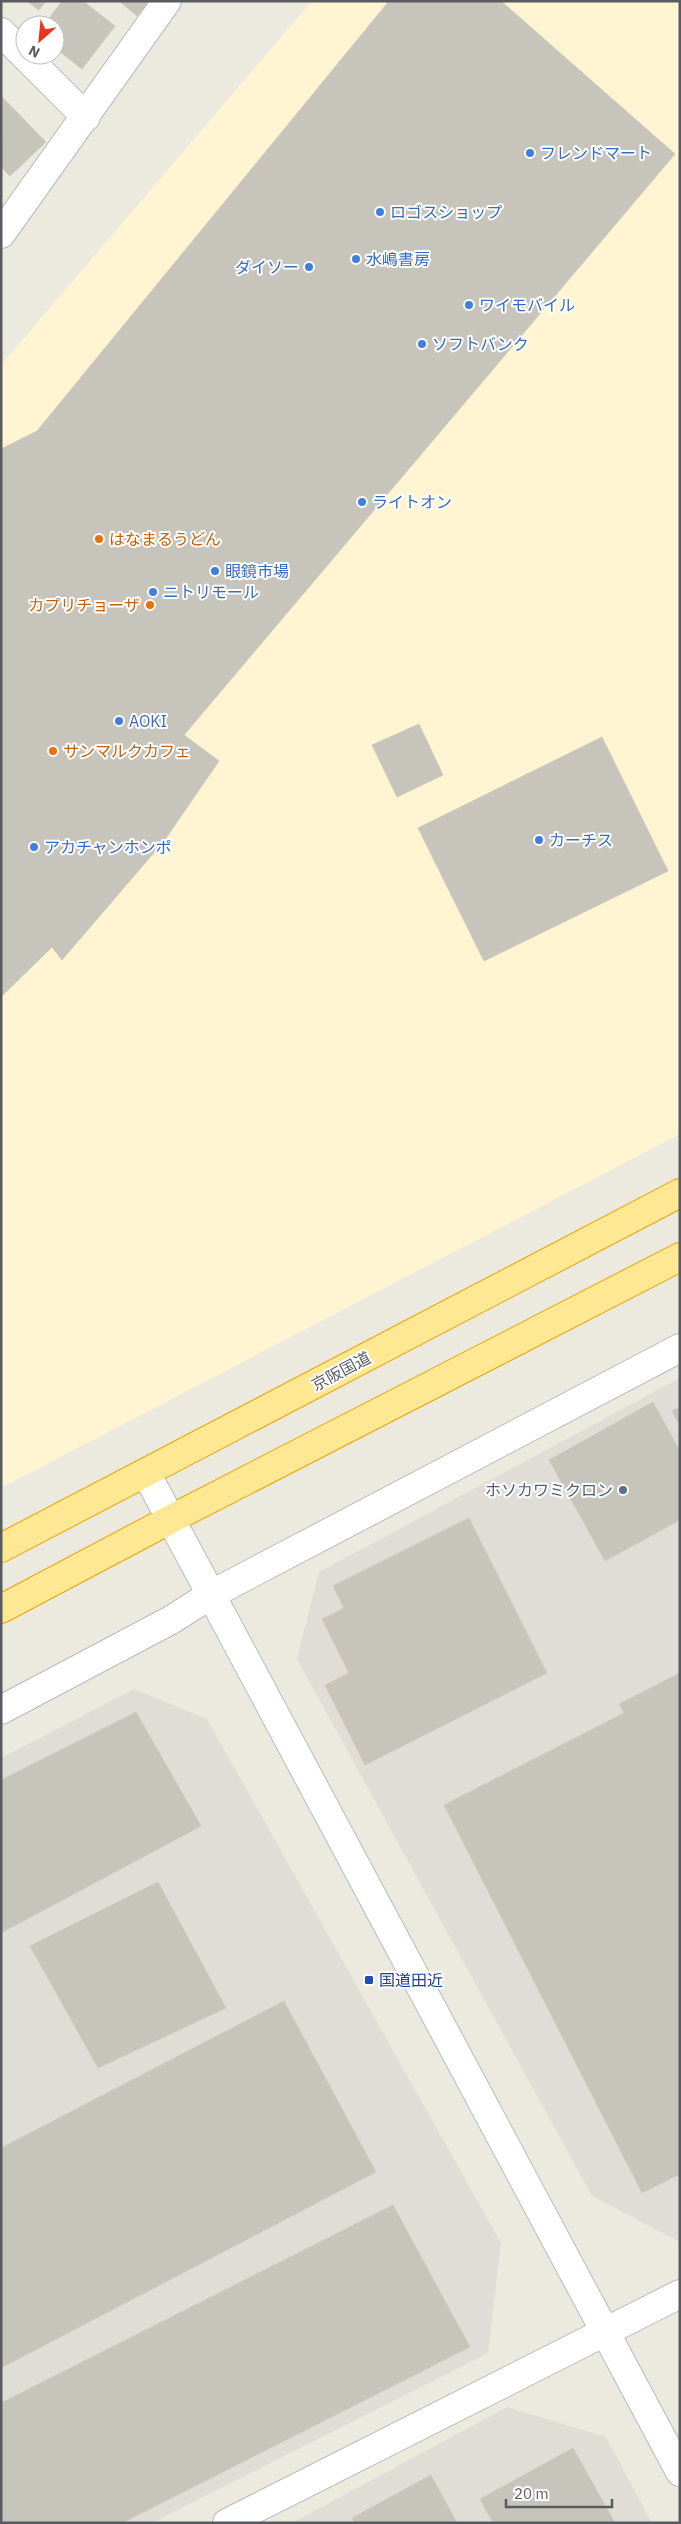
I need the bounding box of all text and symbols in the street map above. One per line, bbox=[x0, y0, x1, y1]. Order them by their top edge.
north arrow bbox=[15, 15, 65, 65]
text: N bbox=[25, 41, 43, 62]
place label: フレンドマート bbox=[540, 143, 652, 163]
marker: フレンドマート bbox=[524, 147, 536, 159]
place label: ロゴスショップ bbox=[390, 202, 502, 222]
marker: ロゴスショップ bbox=[374, 206, 386, 218]
place label: 水嶋書房 bbox=[366, 249, 430, 269]
marker: 水嶋書房 bbox=[350, 253, 362, 265]
place label: ダイソー bbox=[235, 257, 299, 277]
marker: ダイソー bbox=[303, 261, 315, 273]
place label: ワイモバイル bbox=[479, 295, 575, 315]
marker: ワイモバイル bbox=[463, 299, 475, 311]
place label: ソフトバンク bbox=[432, 334, 529, 354]
marker: ソフトバンク bbox=[416, 338, 428, 350]
place label: ライトオン bbox=[372, 492, 452, 512]
marker: ライトオン bbox=[356, 496, 368, 508]
place label: はなまるうどん bbox=[109, 529, 221, 549]
marker: はなまるうどん bbox=[93, 533, 105, 545]
place label: 眼鏡市場 bbox=[225, 561, 289, 581]
marker: 眼鏡市場 bbox=[209, 565, 221, 577]
place label: ニトリモール bbox=[163, 582, 259, 602]
marker: ニトリモール bbox=[147, 586, 159, 598]
place label: カプリチョーザ bbox=[28, 595, 140, 615]
marker: カプリチョーザ bbox=[144, 599, 156, 611]
place label: AOKI bbox=[129, 711, 167, 731]
marker: AOKI bbox=[113, 715, 125, 727]
place label: サンマルクカフェ bbox=[63, 741, 191, 761]
marker: サンマルクカフェ bbox=[47, 745, 59, 757]
place label: カーチス bbox=[549, 830, 613, 850]
marker: カーチス bbox=[533, 834, 545, 846]
place label: アカチャンホンポ bbox=[44, 837, 172, 857]
marker: アカチャンホンポ bbox=[28, 841, 40, 853]
street label: 京阪国道 bbox=[308, 1347, 374, 1395]
place label: ホソカワミクロン bbox=[485, 1480, 613, 1500]
marker: ホソカワミクロン bbox=[617, 1484, 629, 1496]
place label: 国道田近 bbox=[379, 1970, 443, 1990]
marker: 国道田近 bbox=[363, 1974, 375, 1986]
scale bar bbox=[506, 2476, 612, 2508]
text: 20 m bbox=[514, 2484, 549, 2503]

